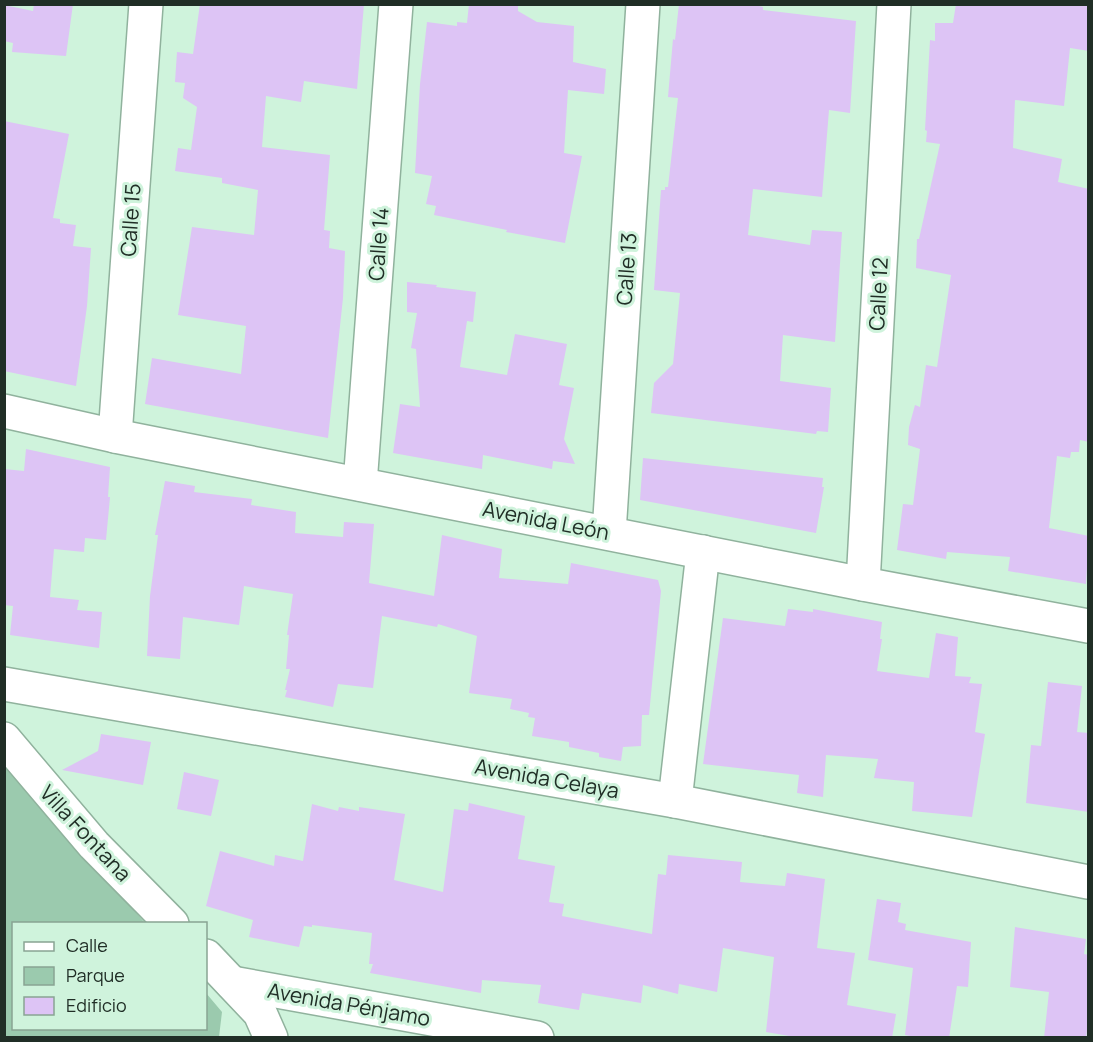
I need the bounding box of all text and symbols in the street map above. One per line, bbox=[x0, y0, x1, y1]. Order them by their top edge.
street label: Calle 15 bbox=[113, 182, 147, 258]
street label: Calle 14 bbox=[361, 206, 395, 282]
street label: Calle 13 bbox=[609, 232, 643, 306]
street label: Calle 12 bbox=[862, 257, 894, 331]
street label: Avenida León bbox=[480, 494, 612, 546]
street label: Avenida Celaya bbox=[473, 752, 621, 804]
street label: Villa Fontana bbox=[34, 779, 138, 887]
legend bbox=[12, 922, 207, 1030]
text: Calle bbox=[66, 933, 108, 957]
text: Parque bbox=[66, 963, 125, 987]
street label: Avenida Pénjamo bbox=[266, 976, 432, 1032]
text: Edificio bbox=[66, 993, 127, 1017]

